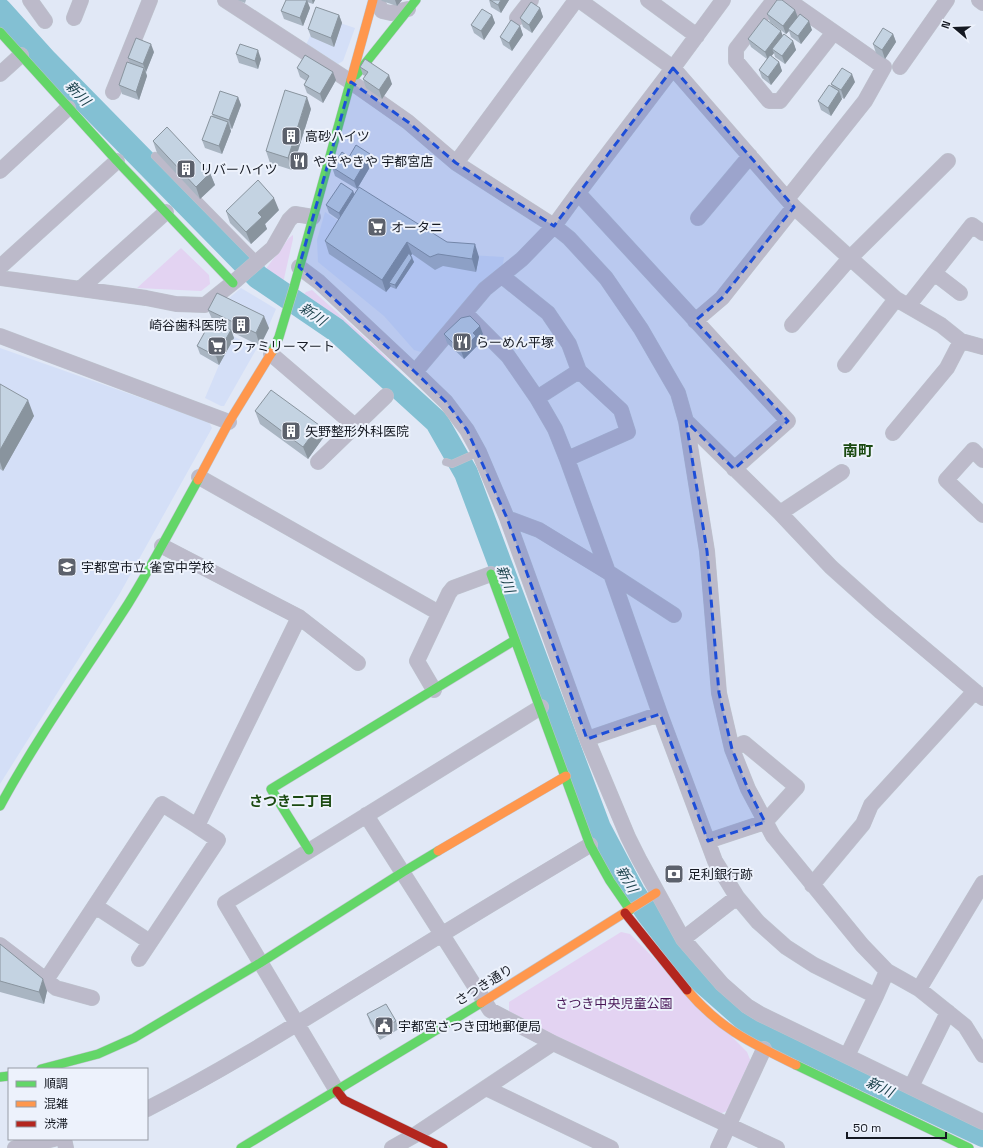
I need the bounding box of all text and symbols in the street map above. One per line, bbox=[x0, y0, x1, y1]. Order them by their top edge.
north arrow bbox=[935, 8, 975, 48]
text: N bbox=[938, 19, 953, 31]
water label: 新川 bbox=[62, 77, 96, 111]
building icon: 高砂ハイツ bbox=[280, 125, 302, 147]
place label: 高砂ハイツ bbox=[305, 128, 370, 145]
restaurant icon: やきやきや 宇都宮店 bbox=[288, 150, 310, 172]
place label: やきやきや 宇都宮店 bbox=[313, 153, 433, 170]
building icon: リバーハイツ bbox=[175, 158, 197, 180]
place label: リバーハイツ bbox=[200, 161, 277, 178]
supermarket icon: オータニ bbox=[366, 216, 388, 238]
place label: オータニ bbox=[391, 219, 443, 236]
water label: 新川 bbox=[296, 299, 331, 330]
building icon: 崎谷歯科医院 bbox=[230, 314, 252, 336]
place label: 崎谷歯科医院 bbox=[149, 317, 227, 334]
restaurant icon: らーめん平塚 bbox=[451, 331, 473, 353]
place label: らーめん平塚 bbox=[476, 334, 554, 351]
supermarket icon: ファミリーマート bbox=[206, 335, 228, 357]
place label: ファミリーマート bbox=[231, 338, 335, 355]
building icon: 矢野整形外科医院 bbox=[280, 420, 302, 442]
place label: 矢野整形外科医院 bbox=[305, 423, 409, 440]
district label: 南町 bbox=[843, 441, 873, 460]
school or university icon: 宇都宮市立 雀宮中学校 bbox=[56, 556, 78, 578]
place label: 宇都宮市立 雀宮中学校 bbox=[81, 559, 214, 576]
water label: 新川 bbox=[493, 563, 520, 597]
district label: さつき二丁目 bbox=[249, 792, 333, 810]
water label: 新川 bbox=[612, 862, 643, 897]
bank icon: 足利銀行跡 bbox=[663, 863, 685, 885]
place label: 足利銀行跡 bbox=[688, 866, 753, 883]
street label: さつき通り bbox=[452, 961, 516, 1009]
park label: さつき中央児童公園 bbox=[555, 995, 673, 1012]
public building icon: 宇都宮さつき団地郵便局 bbox=[373, 1015, 395, 1037]
place label: 宇都宮さつき団地郵便局 bbox=[398, 1018, 541, 1035]
legend bbox=[8, 1068, 148, 1140]
water label: 新川 bbox=[864, 1073, 898, 1102]
text: 順調 bbox=[44, 1076, 68, 1092]
text: 混雑 bbox=[44, 1096, 68, 1112]
scale bar bbox=[847, 1114, 946, 1140]
text: 渋滞 bbox=[44, 1116, 68, 1132]
text: 50 m bbox=[853, 1120, 881, 1136]

